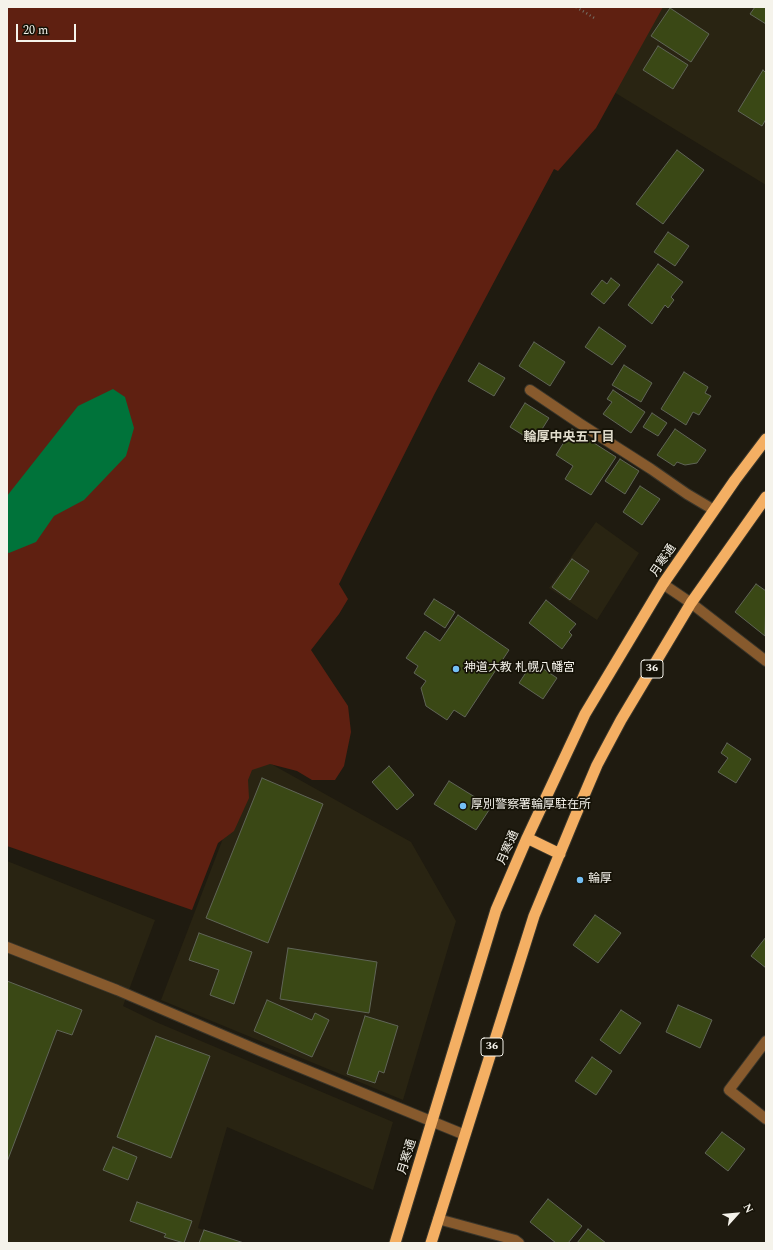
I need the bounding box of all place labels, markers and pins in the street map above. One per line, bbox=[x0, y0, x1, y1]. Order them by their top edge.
place label: 神道大教 札幌八幡宮 bbox=[464, 662, 575, 676]
marker: 神道大教 札幌八幡宮 bbox=[451, 664, 461, 674]
place label: 厚別警察署輪厚駐在所 bbox=[471, 799, 591, 813]
marker: 厚別警察署輪厚駐在所 bbox=[458, 801, 468, 811]
place label: 輪厚 bbox=[588, 873, 612, 887]
marker: 輪厚 bbox=[575, 875, 585, 885]

